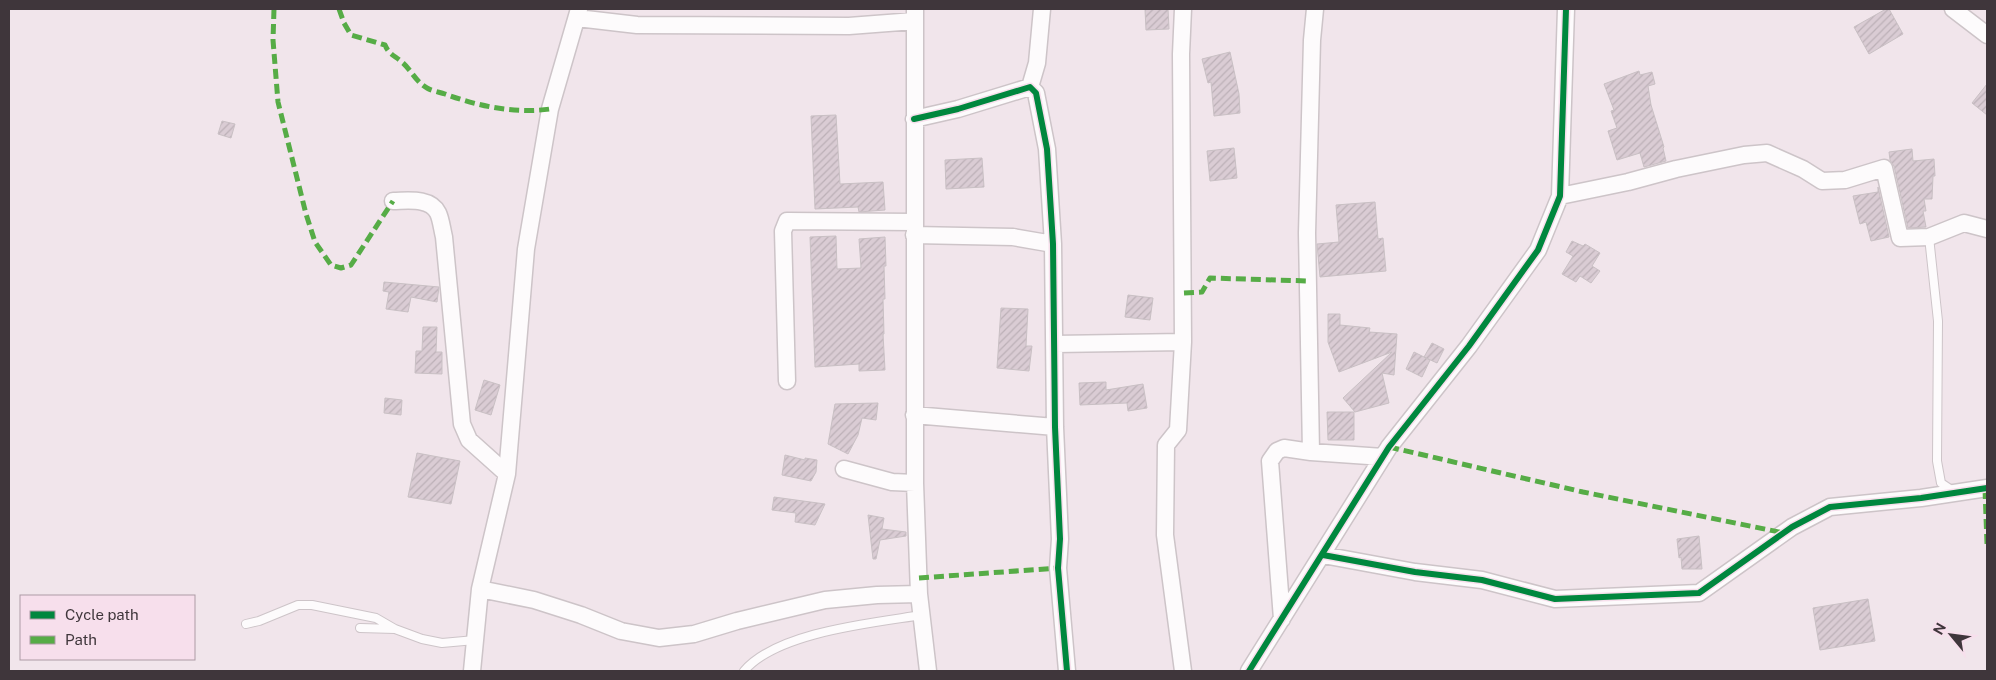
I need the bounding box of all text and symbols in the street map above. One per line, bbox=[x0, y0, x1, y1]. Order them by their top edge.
legend bbox=[20, 595, 195, 660]
text: Cycle path bbox=[65, 606, 139, 623]
north arrow bbox=[1926, 610, 1976, 660]
text: N bbox=[1930, 620, 1949, 637]
text: Path bbox=[65, 631, 97, 648]

